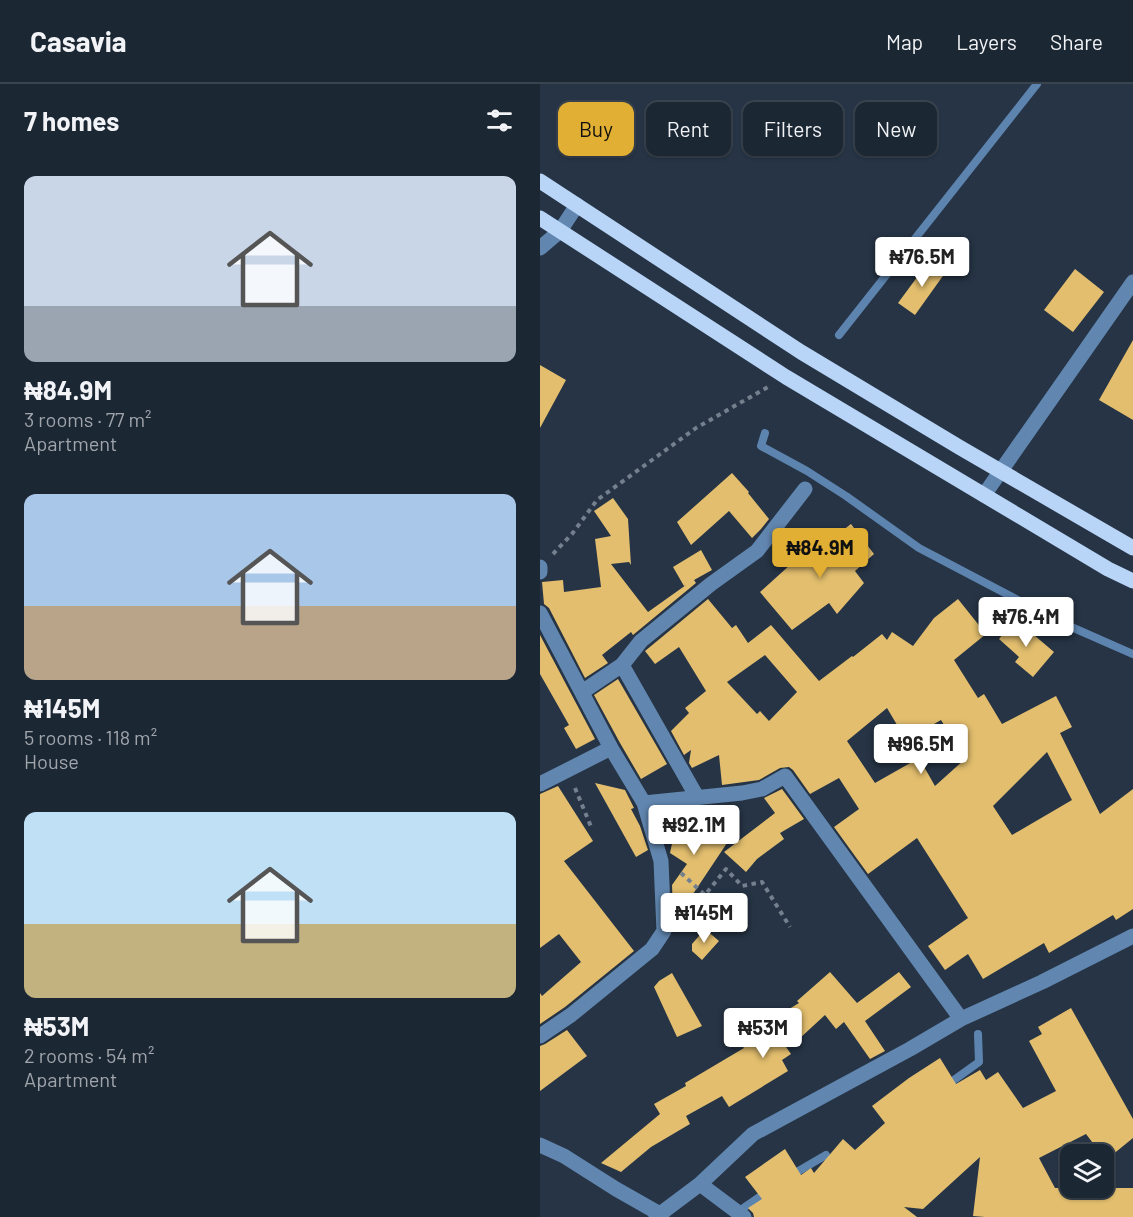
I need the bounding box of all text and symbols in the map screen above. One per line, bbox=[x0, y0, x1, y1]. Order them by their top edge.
text: Casavia bbox=[30, 24, 127, 58]
text: Map bbox=[886, 29, 923, 54]
text: Layers bbox=[956, 29, 1017, 54]
text: Share bbox=[1050, 29, 1103, 54]
chip: Buy bbox=[558, 102, 634, 156]
chip: Rent bbox=[646, 102, 731, 156]
chip: Filters bbox=[743, 102, 843, 156]
chip: New bbox=[855, 102, 937, 156]
icon: filters bbox=[483, 104, 516, 137]
text: 7 homes bbox=[24, 105, 119, 136]
icon: home bbox=[216, 215, 324, 323]
pin: ₦76.5M bbox=[873, 237, 971, 288]
text: ₦76.5M bbox=[889, 244, 955, 268]
text: ₦84.9M bbox=[24, 374, 112, 405]
text: 3 rooms · 77 m² bbox=[24, 407, 152, 431]
text: Apartment bbox=[24, 431, 117, 455]
pin: ₦84.9M bbox=[771, 528, 869, 579]
icon: home bbox=[216, 533, 324, 641]
text: ₦84.9M bbox=[786, 535, 854, 559]
pin: ₦76.4M bbox=[977, 597, 1075, 648]
text: ₦76.4M bbox=[993, 604, 1059, 628]
text: ₦145M bbox=[24, 692, 100, 723]
pin: ₦96.5M bbox=[872, 724, 970, 775]
text: 5 rooms · 118 m² bbox=[24, 725, 157, 749]
text: ₦96.5M bbox=[888, 731, 954, 755]
text: House bbox=[24, 749, 79, 773]
pin: ₦92.1M bbox=[645, 805, 743, 856]
text: ₦92.1M bbox=[662, 812, 726, 836]
icon: home bbox=[216, 851, 324, 959]
pin: ₦145M bbox=[662, 893, 746, 944]
text: ₦145M bbox=[675, 900, 733, 924]
pin: ₦53M bbox=[727, 1008, 799, 1059]
text: ₦53M bbox=[24, 1010, 89, 1041]
text: ₦53M bbox=[738, 1015, 788, 1039]
text: 2 rooms · 54 m² bbox=[24, 1043, 154, 1067]
text: Apartment bbox=[24, 1067, 117, 1091]
map controls bbox=[1060, 1144, 1114, 1198]
button: layers bbox=[1060, 1144, 1114, 1198]

